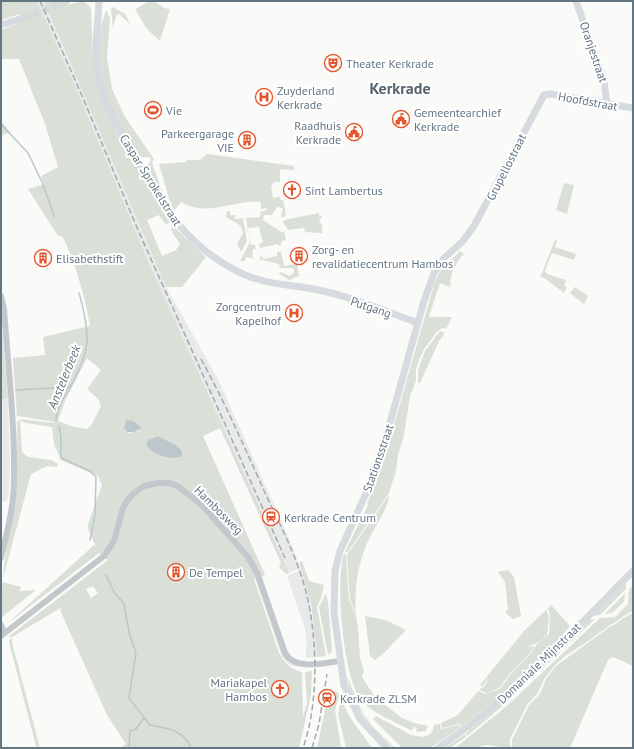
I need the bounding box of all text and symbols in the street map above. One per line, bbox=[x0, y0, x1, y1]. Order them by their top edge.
street label: Oranjestraat bbox=[577, 20, 611, 84]
theatre icon: Theater Kerkrade bbox=[323, 53, 343, 73]
place label: Theater Kerkrade bbox=[346, 56, 434, 71]
district label: Kerkrade bbox=[369, 78, 431, 98]
place label: Zuyderland Kerkrade bbox=[277, 83, 334, 112]
hospital icon: Zuyderland Kerkrade bbox=[254, 87, 274, 107]
street label: Hoofdstraat bbox=[557, 88, 619, 114]
sports icon: Vie bbox=[143, 100, 163, 120]
place label: Vie bbox=[165, 103, 182, 118]
place label: Gemeentearchief Kerkrade bbox=[414, 105, 502, 134]
public building icon: Gemeentearchief Kerkrade bbox=[391, 109, 411, 129]
place label: Raadhuis Kerkrade bbox=[294, 118, 341, 147]
public building icon: Raadhuis Kerkrade bbox=[344, 122, 364, 142]
place label: Parkeergarage VIE bbox=[161, 126, 234, 155]
building icon: Parkeergarage VIE bbox=[237, 130, 257, 150]
street label: Caspar Sprokelstraat bbox=[117, 131, 185, 229]
street label: Grupellostraat bbox=[483, 131, 529, 203]
church icon: Sint Lambertus bbox=[282, 180, 302, 200]
place label: Sint Lambertus bbox=[305, 183, 383, 198]
place label: Zorg- en revalidatiecentrum Hambos bbox=[312, 242, 453, 271]
building icon: Zorg- en revalidatiecentrum Hambos bbox=[289, 246, 309, 266]
building icon: Elisabethstift bbox=[33, 248, 53, 268]
place label: Elisabethstift bbox=[56, 251, 123, 266]
street label: Putgang bbox=[349, 293, 393, 321]
place label: Zorgcentrum Kapelhof bbox=[216, 299, 282, 328]
hospital icon: Zorgcentrum Kapelhof bbox=[284, 303, 304, 323]
water label: Anstelerbeek bbox=[43, 341, 85, 412]
street label: Stationsstraat bbox=[359, 422, 397, 494]
street label: Hambosweg bbox=[191, 482, 247, 538]
station icon: Kerkrade Centrum bbox=[261, 507, 281, 527]
place label: Kerkrade Centrum bbox=[284, 510, 376, 525]
building icon: De Tempel bbox=[166, 562, 186, 582]
place label: De Tempel bbox=[189, 565, 243, 580]
street label: Domaniale Mijnstraat bbox=[494, 619, 584, 707]
place label: Mariakapel Hambos bbox=[211, 675, 267, 704]
church icon: Mariakapel Hambos bbox=[270, 679, 290, 699]
station icon: Kerkrade ZLSM bbox=[317, 688, 337, 708]
place label: Kerkrade ZLSM bbox=[340, 691, 417, 706]

